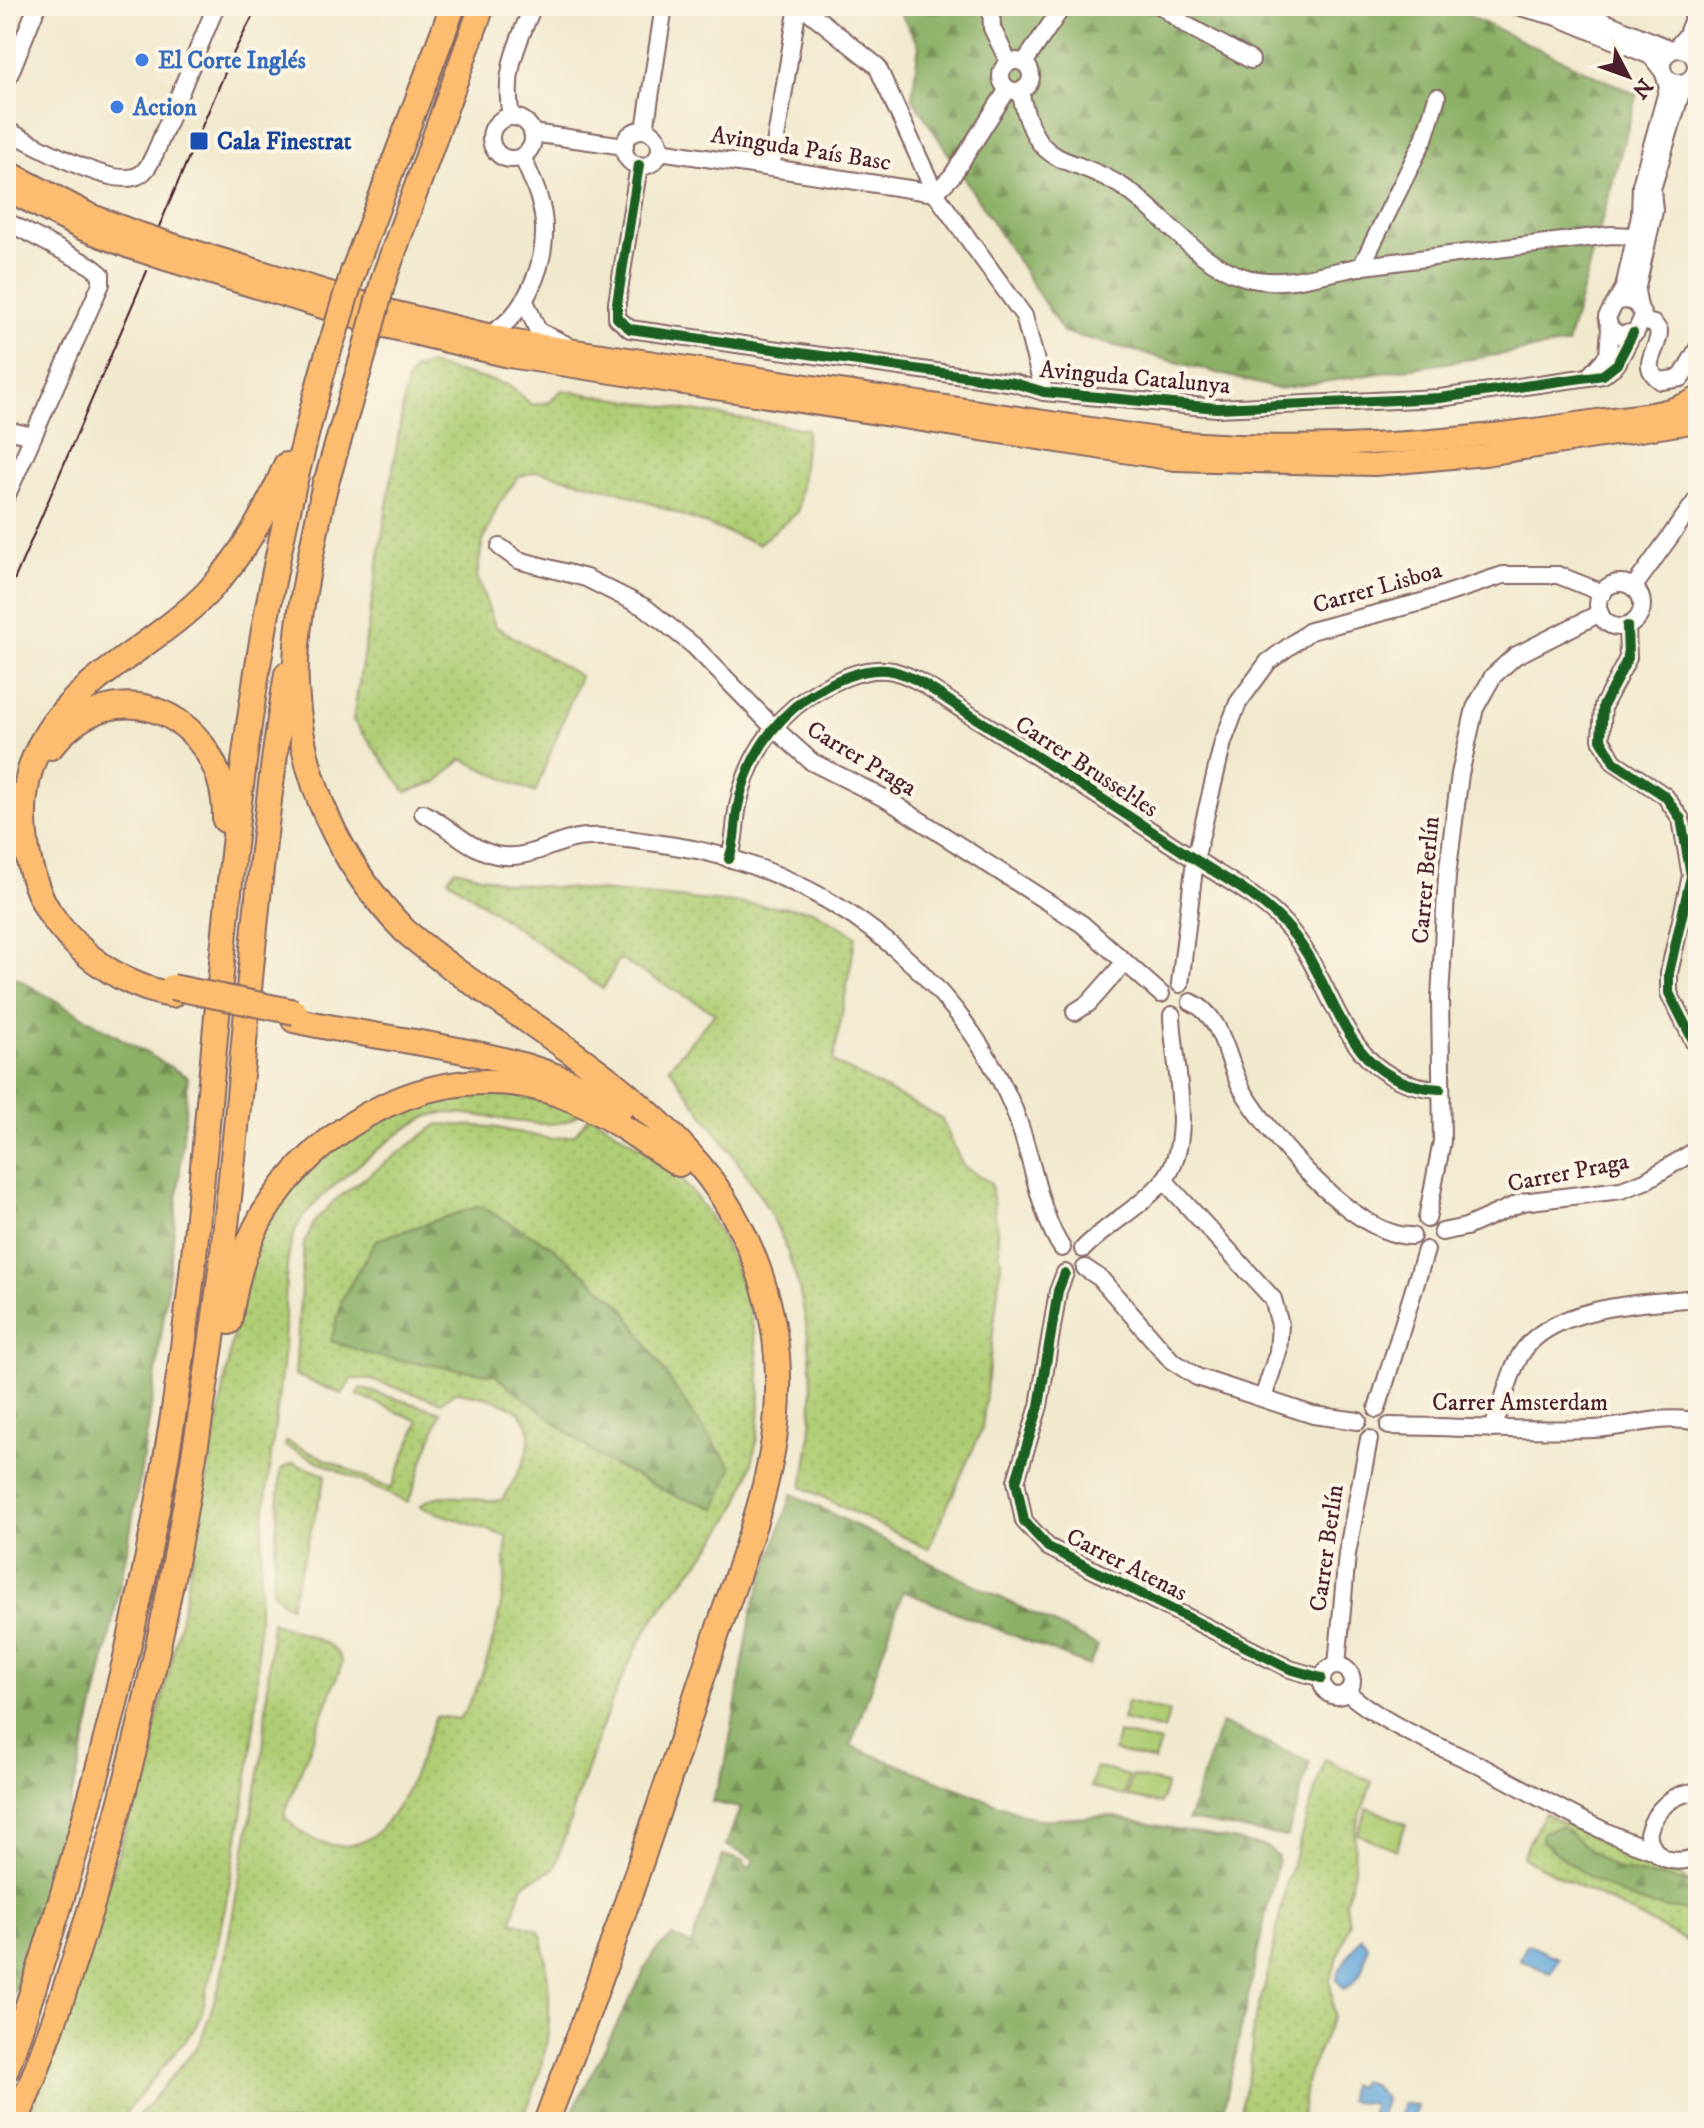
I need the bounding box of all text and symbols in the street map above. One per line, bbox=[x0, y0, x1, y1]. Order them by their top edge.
north arrow bbox=[1588, 36, 1668, 116]
place label: El Corte Inglés bbox=[158, 46, 306, 76]
marker: El Corte Inglés bbox=[133, 51, 151, 69]
text: N bbox=[1626, 72, 1658, 104]
place label: Action bbox=[132, 93, 197, 123]
marker: Action bbox=[108, 98, 126, 116]
street label: Avinguda País Basc bbox=[709, 120, 893, 178]
place label: Cala Finestrat bbox=[217, 127, 352, 157]
marker: Cala Finestrat bbox=[188, 130, 210, 152]
street label: Avinguda Catalunya bbox=[1038, 355, 1232, 401]
street label: Carrer Lisboa bbox=[1309, 555, 1446, 621]
street label: Carrer Brussel·les bbox=[1009, 709, 1164, 824]
street label: Carrer Praga bbox=[801, 714, 923, 804]
street label: Carrer Berlín bbox=[1405, 815, 1447, 945]
street label: Carrer Praga bbox=[1505, 1146, 1632, 1199]
street label: Carrer Amsterdam bbox=[1432, 1388, 1608, 1418]
street label: Carrer Berlín bbox=[1303, 1482, 1351, 1614]
street label: Carrer Atenas bbox=[1061, 1522, 1192, 1608]

